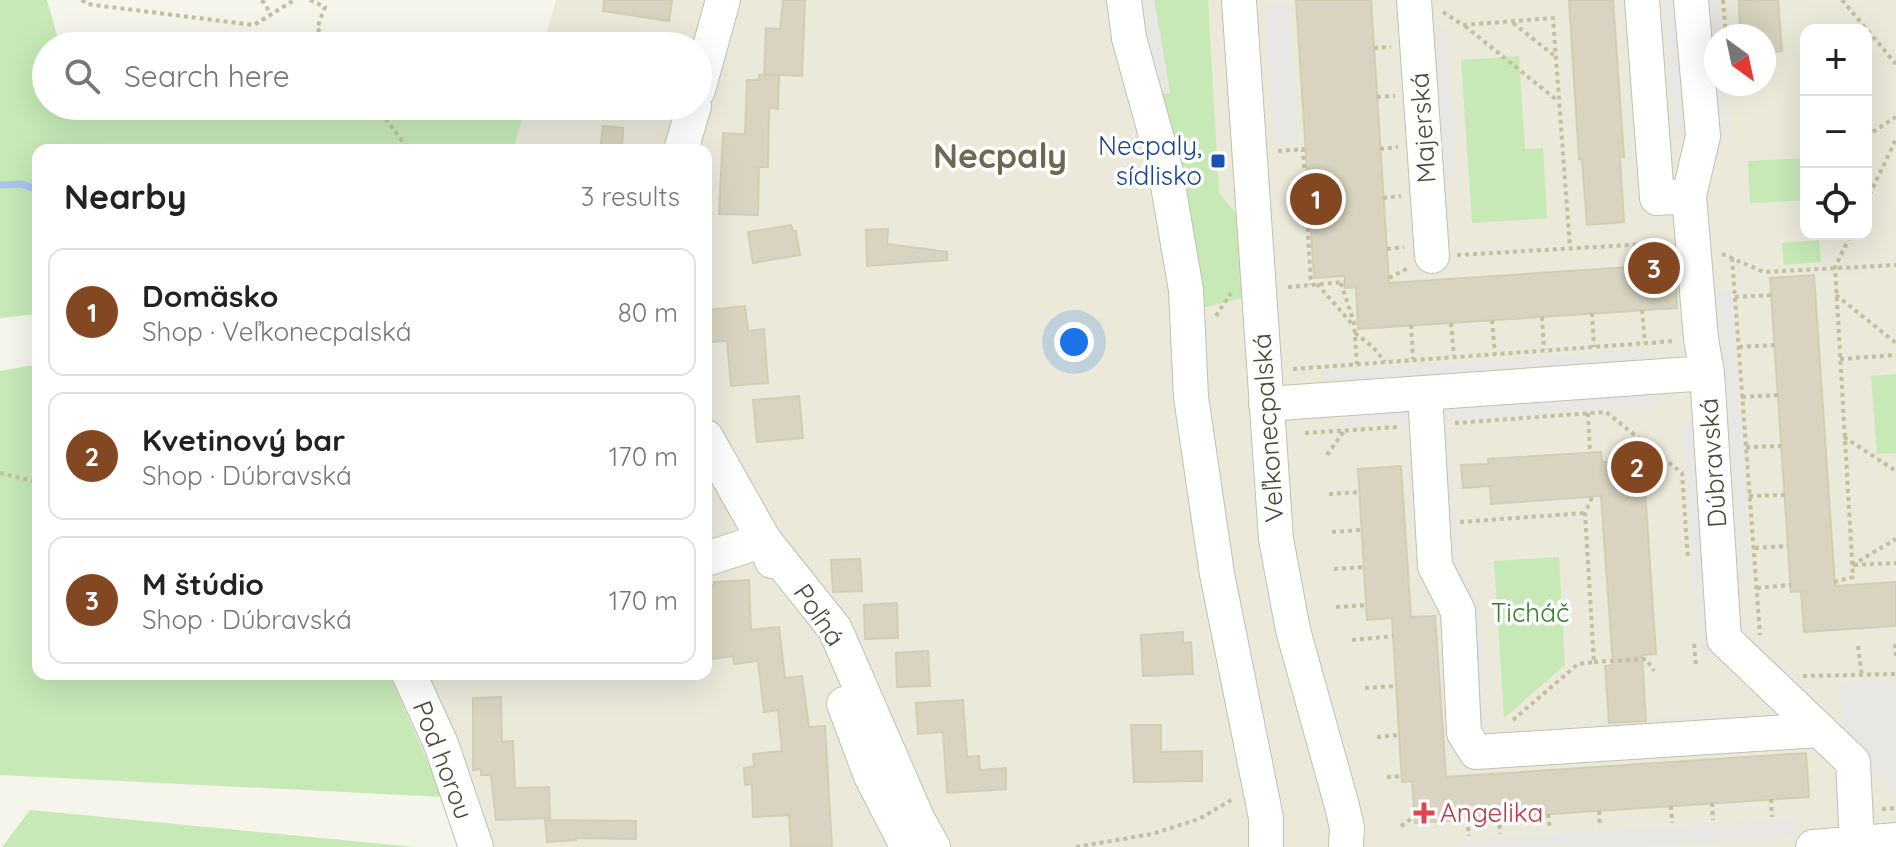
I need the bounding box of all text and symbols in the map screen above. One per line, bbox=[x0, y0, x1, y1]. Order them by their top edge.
north arrow bbox=[1704, 24, 1776, 96]
map controls bbox=[1800, 24, 1872, 240]
button: + bbox=[1800, 24, 1872, 96]
search box bbox=[32, 32, 712, 120]
icon: search bbox=[60, 54, 104, 98]
text: Search here bbox=[124, 57, 290, 95]
street label: Majerská bbox=[1402, 72, 1443, 184]
button: − bbox=[1800, 96, 1872, 168]
place label: Necpaly, sídlisko bbox=[1098, 129, 1202, 192]
district label: Necpaly bbox=[933, 134, 1067, 177]
marker: Necpaly, sídlisko bbox=[1209, 152, 1227, 170]
button: locate bbox=[1800, 168, 1872, 240]
pin: 1 bbox=[1290, 169, 1342, 229]
text: Nearby bbox=[64, 175, 187, 218]
text: 3 results bbox=[581, 180, 680, 213]
pin: 3 bbox=[1628, 238, 1680, 298]
text: Domäsko bbox=[142, 277, 279, 315]
text: 1 bbox=[87, 296, 97, 329]
text: 80 m bbox=[618, 296, 678, 329]
text: Shop · Veľkonecpalská bbox=[142, 315, 412, 348]
your location bbox=[1054, 322, 1094, 362]
street label: Veľkonecpalská bbox=[1244, 332, 1291, 524]
street label: Dúbravská bbox=[1692, 397, 1733, 529]
text: Kvetinový bar bbox=[142, 421, 345, 459]
pin: 2 bbox=[1611, 437, 1663, 497]
text: 2 bbox=[85, 440, 99, 473]
text: 170 m bbox=[609, 440, 678, 473]
text: Shop · Dúbravská bbox=[142, 459, 352, 492]
text: M štúdio bbox=[142, 565, 264, 603]
street label: Poľná bbox=[787, 577, 852, 652]
text: 3 bbox=[85, 584, 99, 617]
text: 170 m bbox=[609, 584, 678, 617]
park label: Ticháč bbox=[1491, 596, 1569, 629]
text: Shop · Dúbravská bbox=[142, 603, 352, 636]
street label: Pod horou bbox=[406, 696, 481, 824]
place label: Angelika bbox=[1440, 796, 1543, 829]
marker: Angelika bbox=[1415, 804, 1433, 822]

